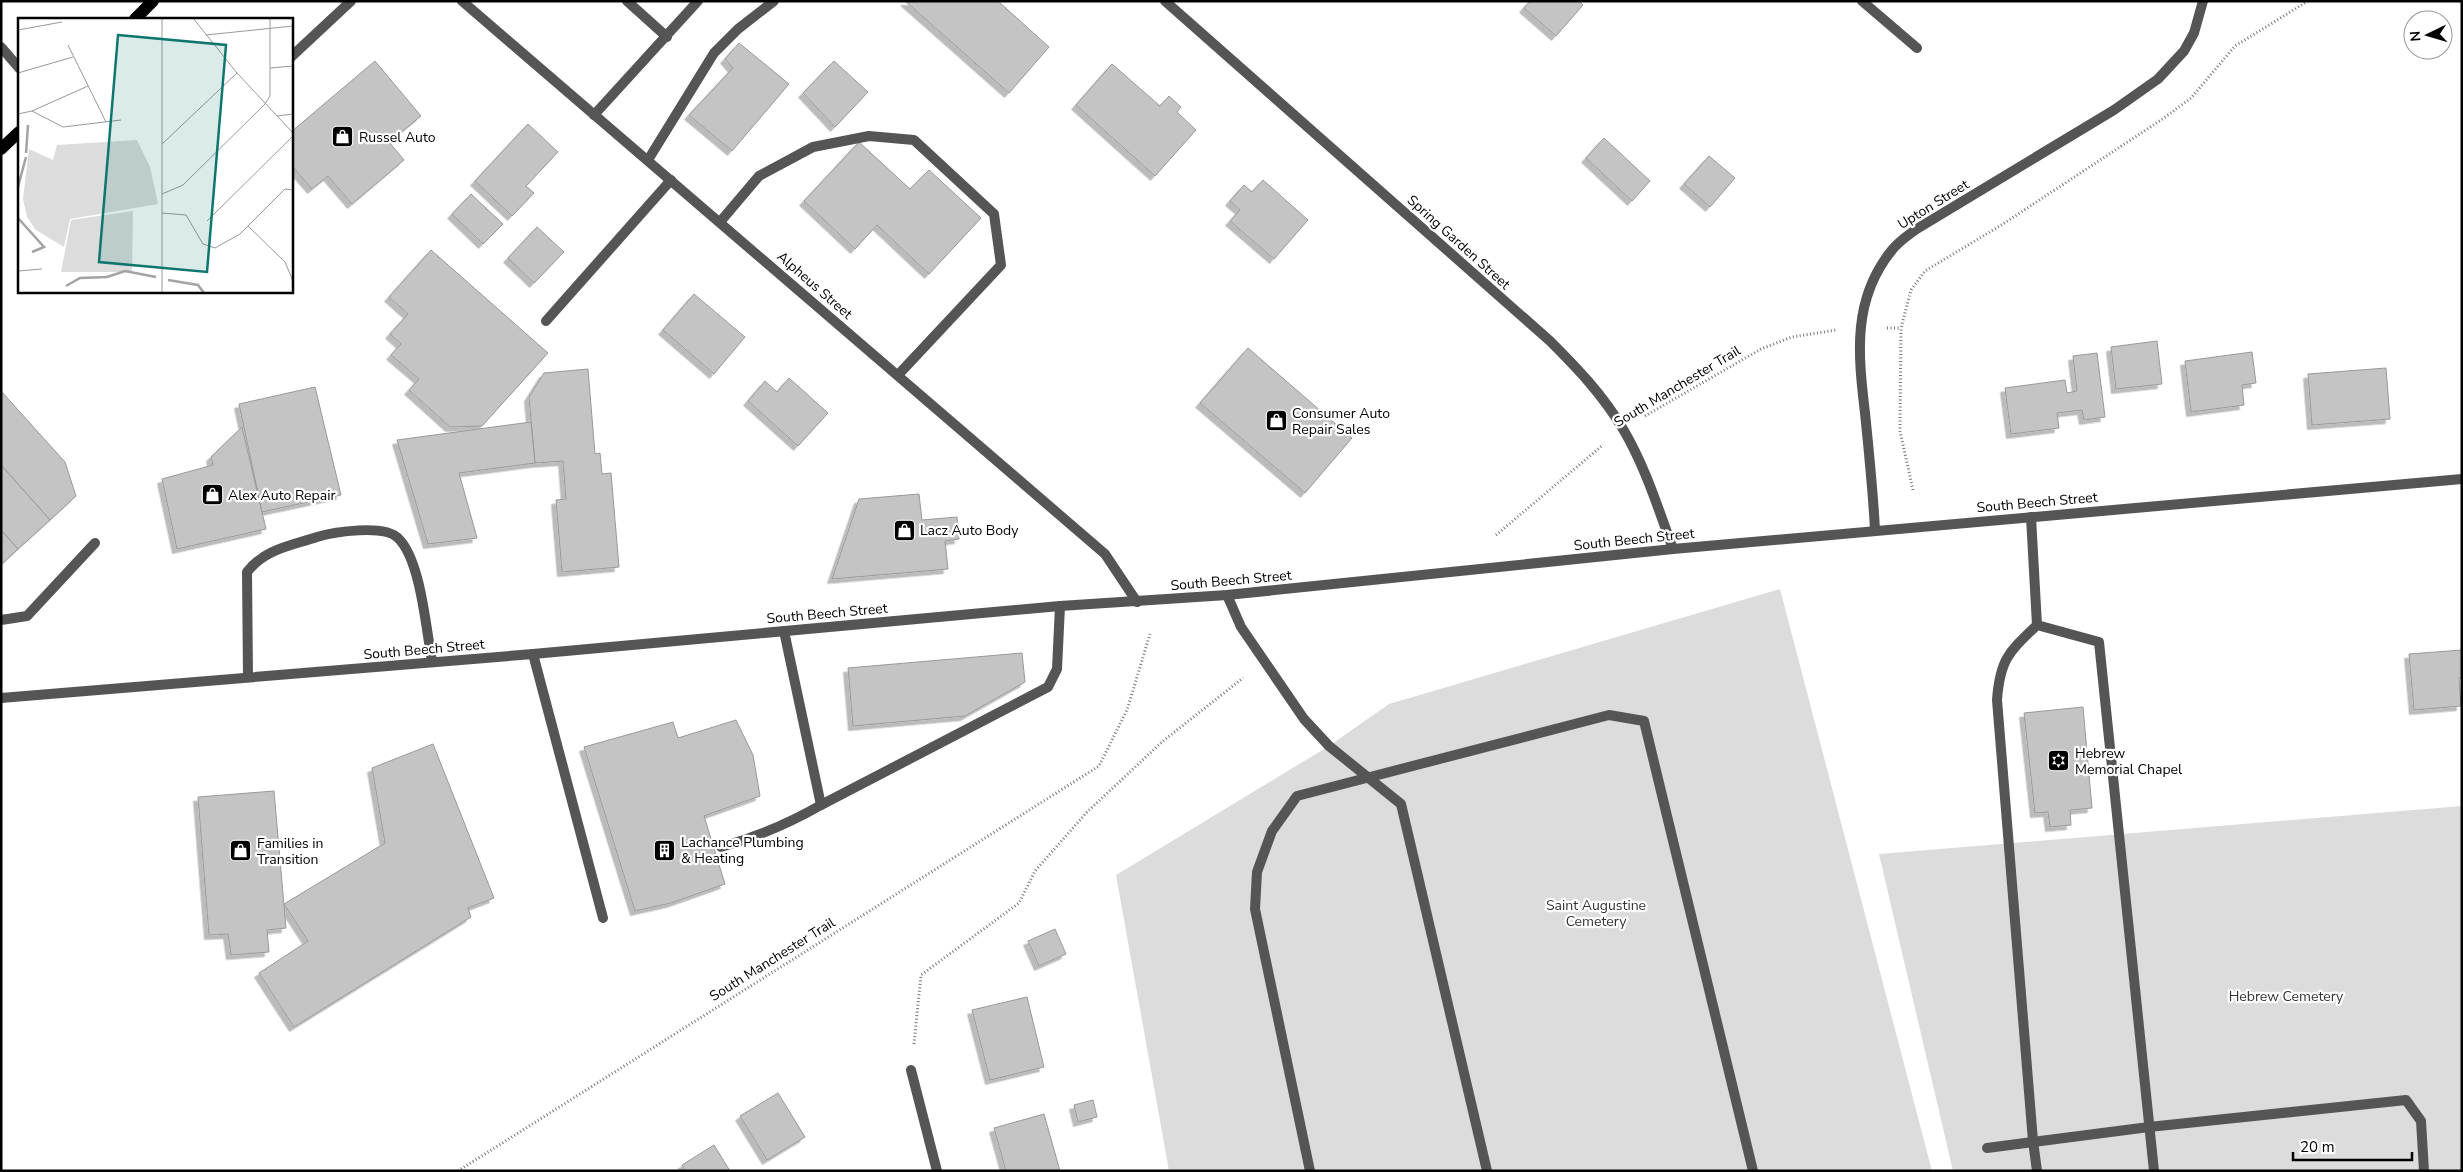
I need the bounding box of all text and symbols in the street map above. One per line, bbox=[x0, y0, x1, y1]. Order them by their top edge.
north arrow bbox=[2403, 10, 2453, 60]
inset map bbox=[18, 18, 292, 292]
text: N bbox=[2406, 30, 2425, 42]
shop icon: Russel Auto bbox=[331, 125, 355, 149]
place label: Russel Auto bbox=[359, 128, 436, 147]
street label: Upton Street bbox=[1894, 175, 1973, 234]
street label: Spring Garden Street bbox=[1403, 191, 1514, 294]
street label: Alpheus Street bbox=[773, 247, 857, 324]
street label: South Manchester Trail bbox=[1610, 341, 1745, 432]
place label: Consumer Auto Repair Sales bbox=[1292, 404, 1390, 439]
shop icon: Consumer Auto Repair Sales bbox=[1264, 409, 1288, 433]
shop icon: Alex Auto Repair bbox=[200, 483, 224, 507]
place label: Alex Auto Repair bbox=[228, 486, 335, 505]
street label: South Beech Street bbox=[1976, 488, 2098, 517]
shop icon: Lacz Auto Body bbox=[892, 518, 916, 542]
place label: Lacz Auto Body bbox=[920, 521, 1019, 540]
street label: South Beech Street bbox=[1573, 524, 1695, 555]
street label: South Beech Street bbox=[1170, 566, 1292, 595]
street label: South Beech Street bbox=[766, 599, 888, 628]
street label: South Beech Street bbox=[363, 635, 485, 664]
place label: Hebrew Memorial Chapel bbox=[2075, 744, 2183, 779]
synagogue icon: Hebrew Memorial Chapel bbox=[2047, 749, 2071, 773]
place label: Lachance Plumbing & Heating bbox=[681, 833, 804, 868]
place label: Families in Transition bbox=[257, 834, 323, 869]
building icon: Lachance Plumbing & Heating bbox=[653, 838, 677, 862]
shop icon: Families in Transition bbox=[229, 839, 253, 863]
park label: Saint Augustine Cemetery bbox=[1546, 896, 1646, 931]
street label: South Manchester Trail bbox=[706, 913, 839, 1006]
park label: Hebrew Cemetery bbox=[2229, 987, 2344, 1006]
scale bar bbox=[2293, 1130, 2412, 1162]
text: 20 m bbox=[2300, 1137, 2335, 1157]

